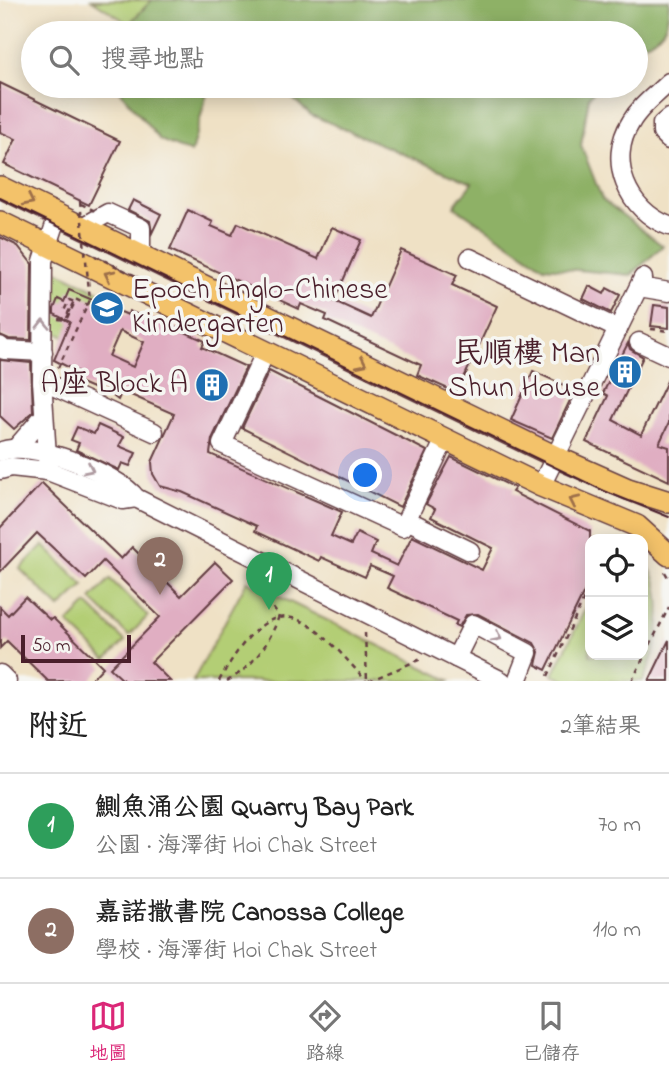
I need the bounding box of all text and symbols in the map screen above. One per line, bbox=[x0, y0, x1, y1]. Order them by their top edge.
search box bbox=[21, 21, 648, 98]
icon: search bbox=[45, 41, 83, 79]
text: 搜尋地點 bbox=[101, 42, 205, 80]
one-way arrow bbox=[22, 192, 34, 206]
one-way arrow bbox=[104, 269, 116, 283]
place label: Epoch Anglo-Chinese Kindergarten bbox=[132, 269, 388, 347]
school or university icon: Epoch Anglo-Chinese Kindergarten bbox=[88, 289, 126, 327]
one-way arrow bbox=[35, 318, 51, 329]
place label: 民順樓 Man Shun House bbox=[448, 333, 601, 411]
building icon: 民順樓 Man Shun House bbox=[606, 353, 644, 391]
one-way arrow bbox=[355, 355, 367, 369]
place label: A座 Block A bbox=[41, 363, 188, 407]
building icon: A座 Block A bbox=[193, 366, 231, 404]
your location bbox=[348, 458, 382, 492]
one-way arrow bbox=[82, 461, 94, 475]
one-way arrow bbox=[569, 495, 581, 509]
map controls bbox=[585, 534, 648, 660]
button: locate bbox=[585, 534, 648, 597]
pin: 2 bbox=[137, 537, 183, 595]
pin: 1 bbox=[246, 552, 292, 610]
button: layers bbox=[585, 597, 648, 660]
one-way arrow bbox=[490, 628, 502, 642]
scale bar bbox=[21, 632, 131, 664]
text: 50 m bbox=[32, 633, 71, 660]
text: 附近 bbox=[28, 706, 88, 750]
text: 2筆結果 bbox=[561, 711, 641, 744]
text: 鰂魚涌公園 Quarry Bay Park bbox=[95, 790, 414, 828]
text: 1 bbox=[47, 809, 55, 842]
text: 70 m bbox=[598, 809, 641, 842]
text: 公園 · 海澤街 Hoi Chak Street bbox=[95, 830, 377, 863]
text: 嘉諾撒書院 Canossa College bbox=[95, 895, 404, 933]
text: 2 bbox=[45, 914, 57, 947]
text: 110 m bbox=[593, 914, 641, 947]
text: 學校 · 海澤街 Hoi Chak Street bbox=[95, 935, 377, 968]
tab: 地圖 bbox=[89, 997, 127, 1068]
tab: 路線 bbox=[306, 997, 344, 1068]
tab: 已儲存 bbox=[523, 997, 580, 1068]

